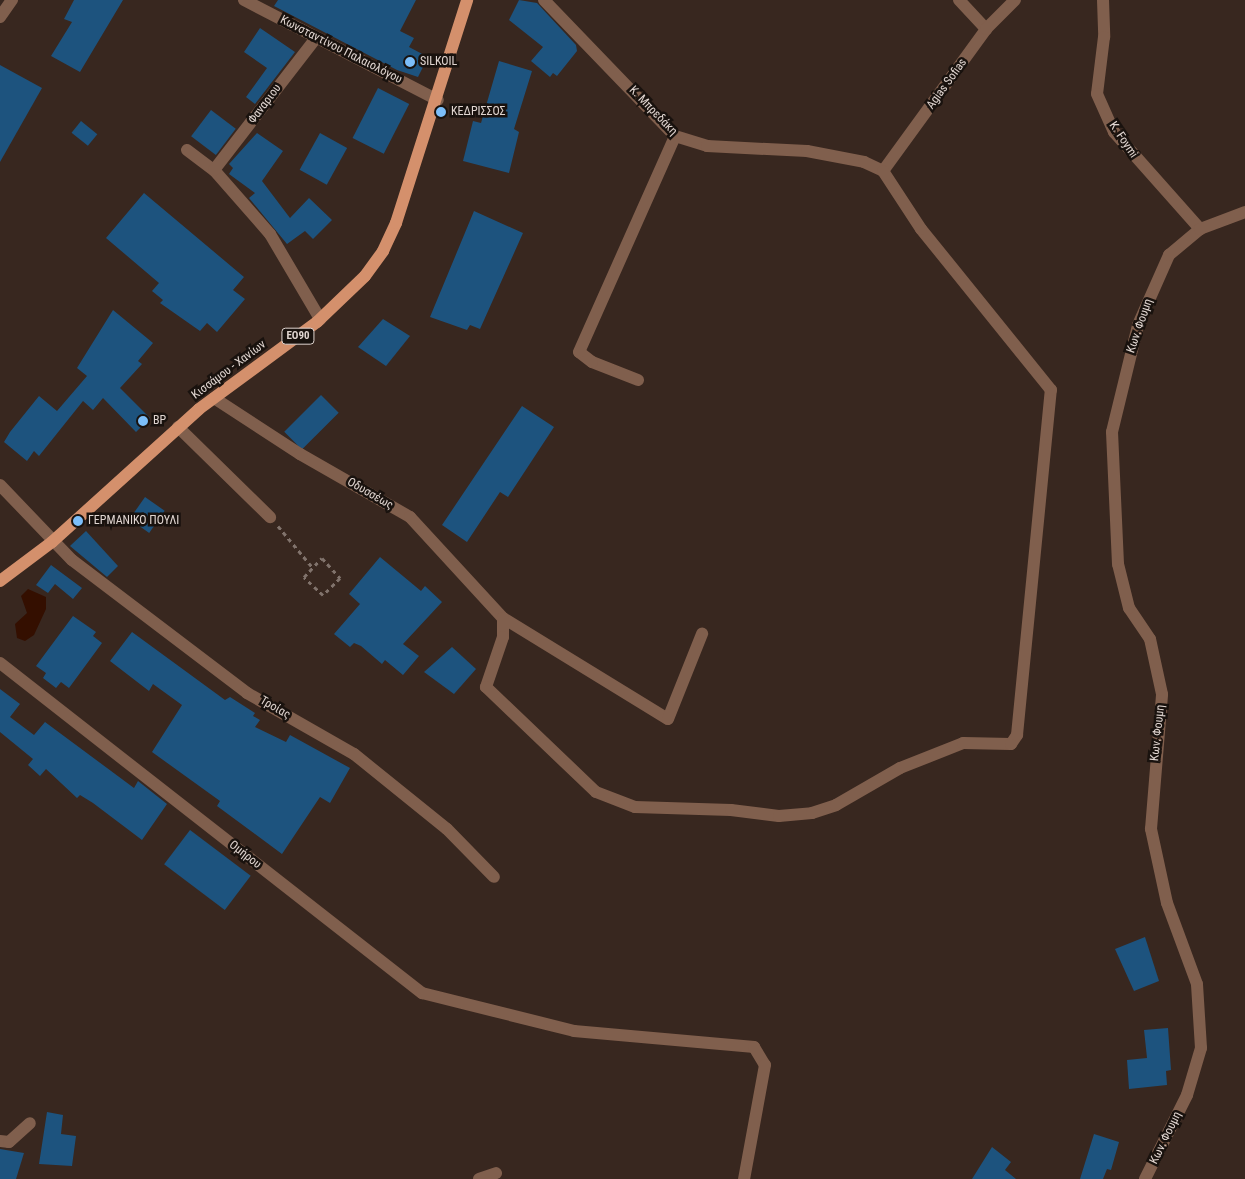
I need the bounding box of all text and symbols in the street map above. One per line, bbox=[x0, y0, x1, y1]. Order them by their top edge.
street label: Κωνσταντίνου Παλαιολόγου bbox=[278, 13, 404, 87]
place label: SILKOIL bbox=[420, 55, 457, 69]
marker: SILKOIL bbox=[404, 56, 416, 68]
street label: Agias Sofias bbox=[924, 56, 970, 112]
street label: Φαναριου bbox=[245, 81, 285, 127]
street label: Κ. Μπρεδάκη bbox=[626, 83, 680, 139]
place label: ΚΕΔΡΙΣΣΟΣ bbox=[451, 105, 506, 119]
marker: ΚΕΔΡΙΣΣΟΣ bbox=[435, 106, 447, 118]
street label: K. Foymi bbox=[1106, 119, 1140, 161]
street label: Κων. Φουμη bbox=[1124, 297, 1156, 355]
road number: ΕΟ90 bbox=[280, 328, 316, 344]
street label: Κισσάμου - Χανίων bbox=[189, 337, 269, 403]
place label: BP bbox=[153, 414, 166, 428]
marker: BP bbox=[137, 415, 149, 427]
street label: Οδυσσέως bbox=[344, 475, 396, 513]
place label: ΓΕΡΜΑΝΙΚΟ ΠΟΥΛΙ bbox=[88, 514, 179, 528]
marker: ΓΕΡΜΑΝΙΚΟ ΠΟΥΛΙ bbox=[72, 515, 84, 527]
street label: Τροίας bbox=[257, 694, 293, 722]
street label: Κων. Φουμη bbox=[1148, 704, 1168, 762]
street label: Ομήρου bbox=[226, 838, 264, 872]
street label: Κων. Φουμη bbox=[1147, 1109, 1185, 1167]

